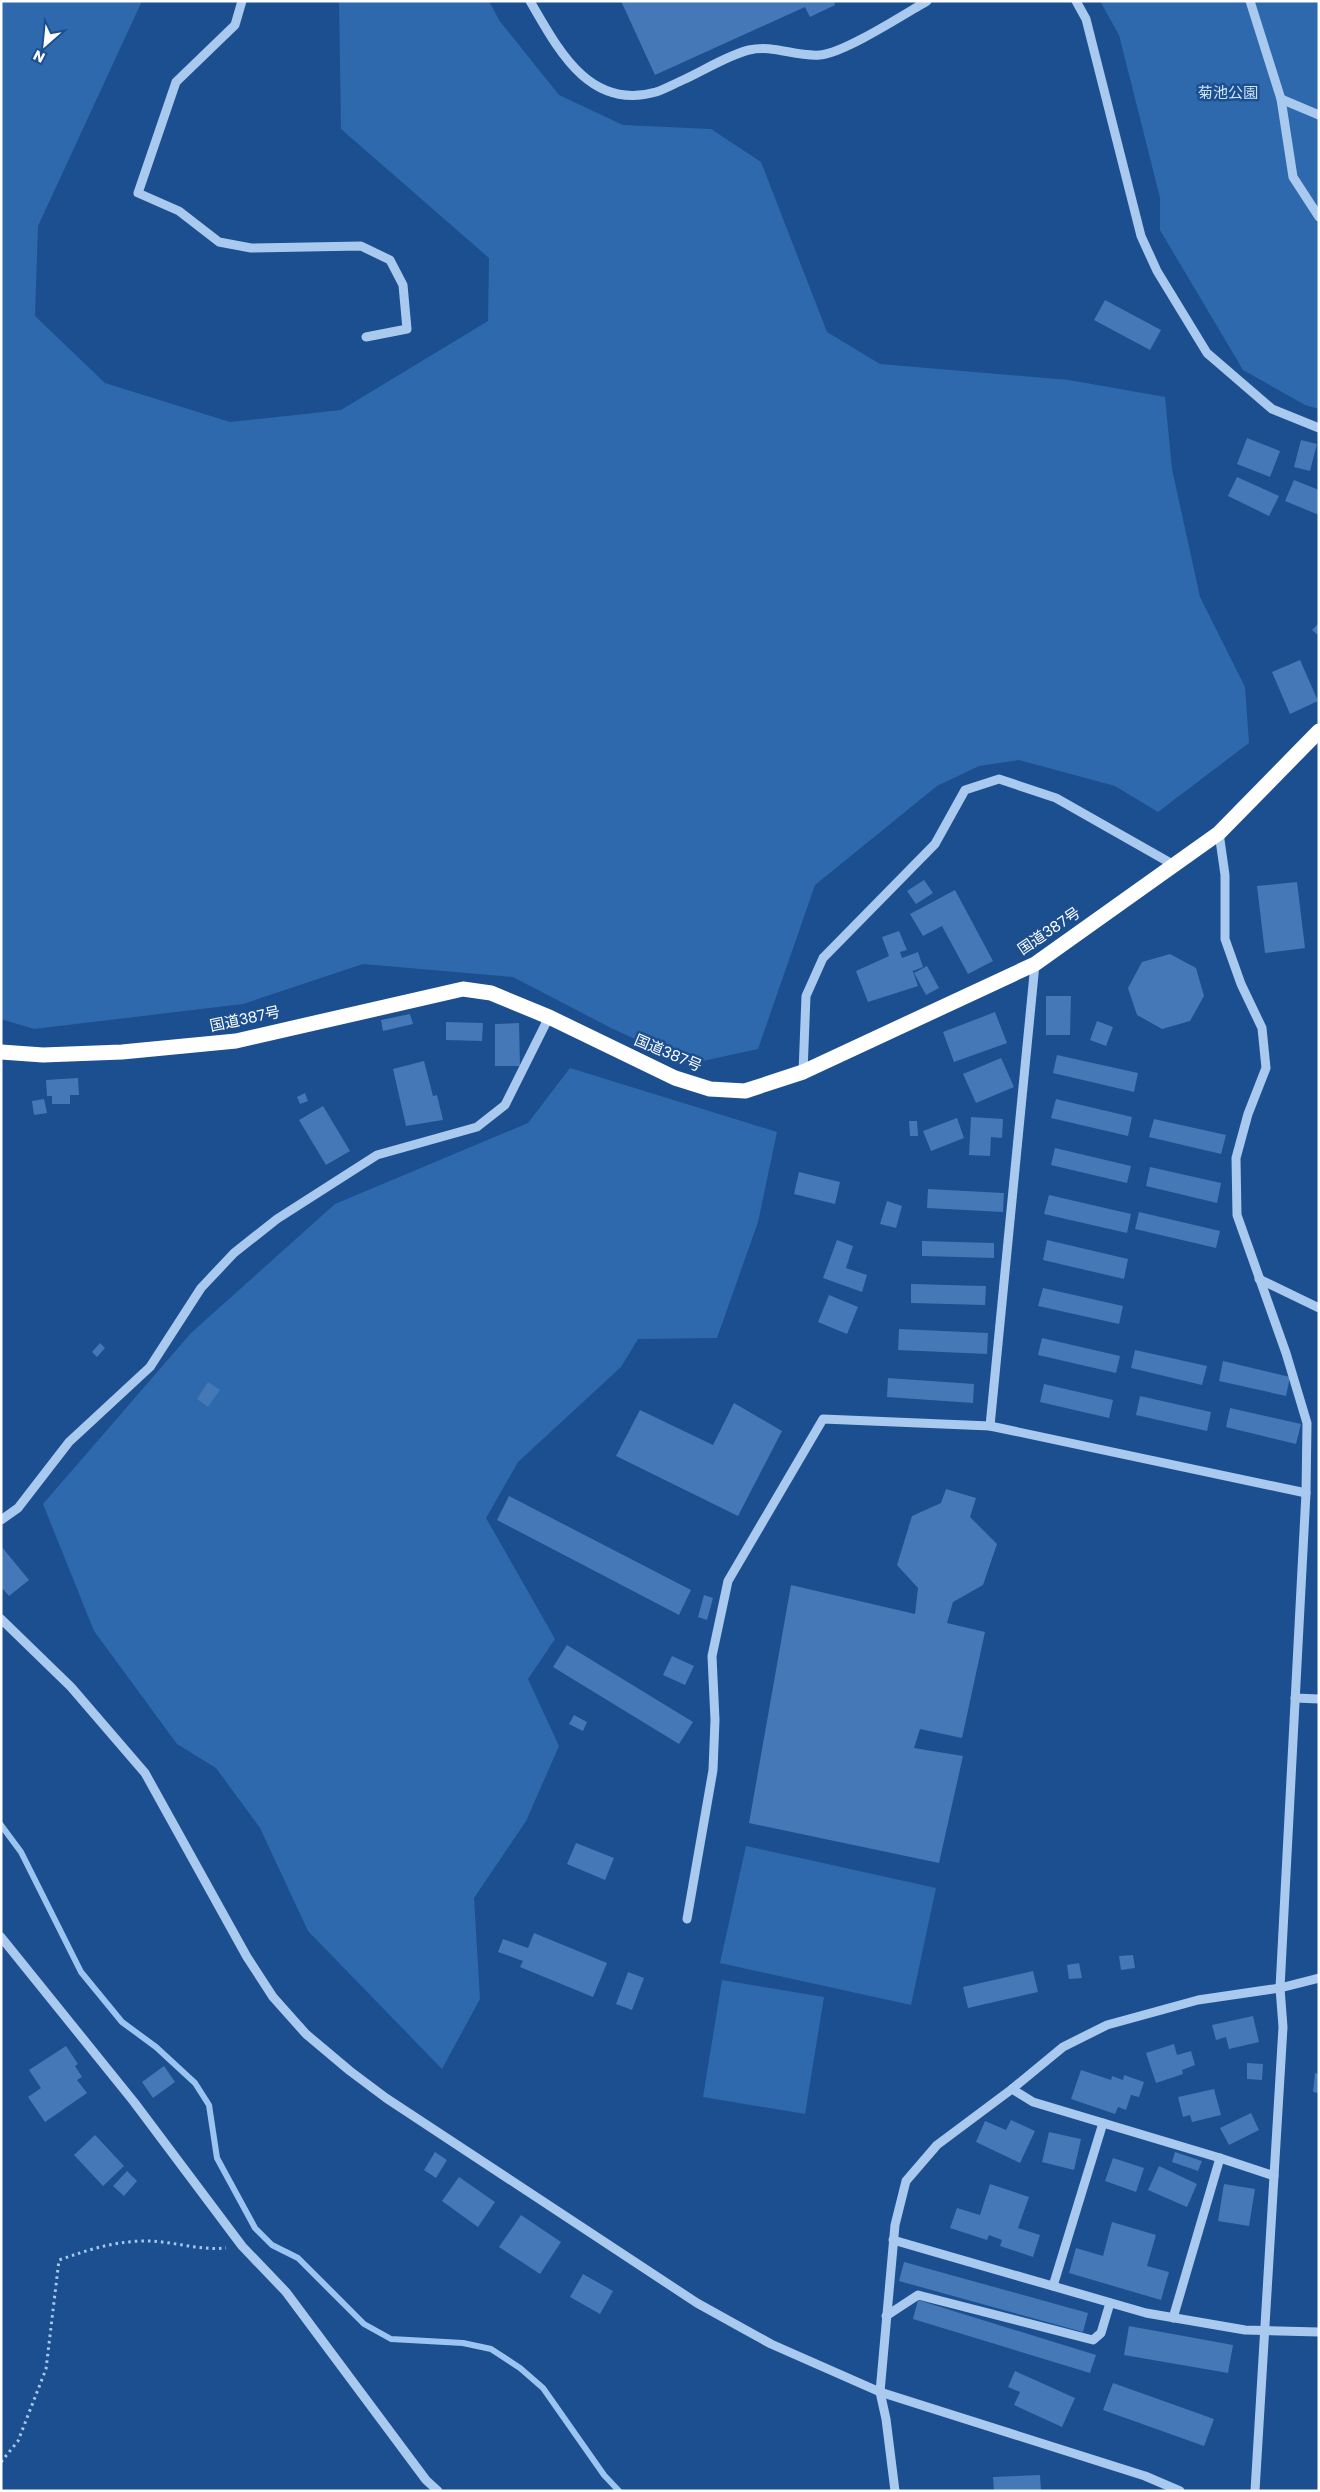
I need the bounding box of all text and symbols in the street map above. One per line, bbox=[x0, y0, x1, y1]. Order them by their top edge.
north arrow bbox=[20, 20, 70, 70]
text: N bbox=[30, 45, 48, 68]
park label: 菊池公園 bbox=[1198, 82, 1258, 103]
street label: 国道387号 bbox=[1013, 902, 1084, 959]
street label: 国道387号 bbox=[208, 1001, 282, 1036]
street label: 国道387号 bbox=[631, 1029, 705, 1076]

